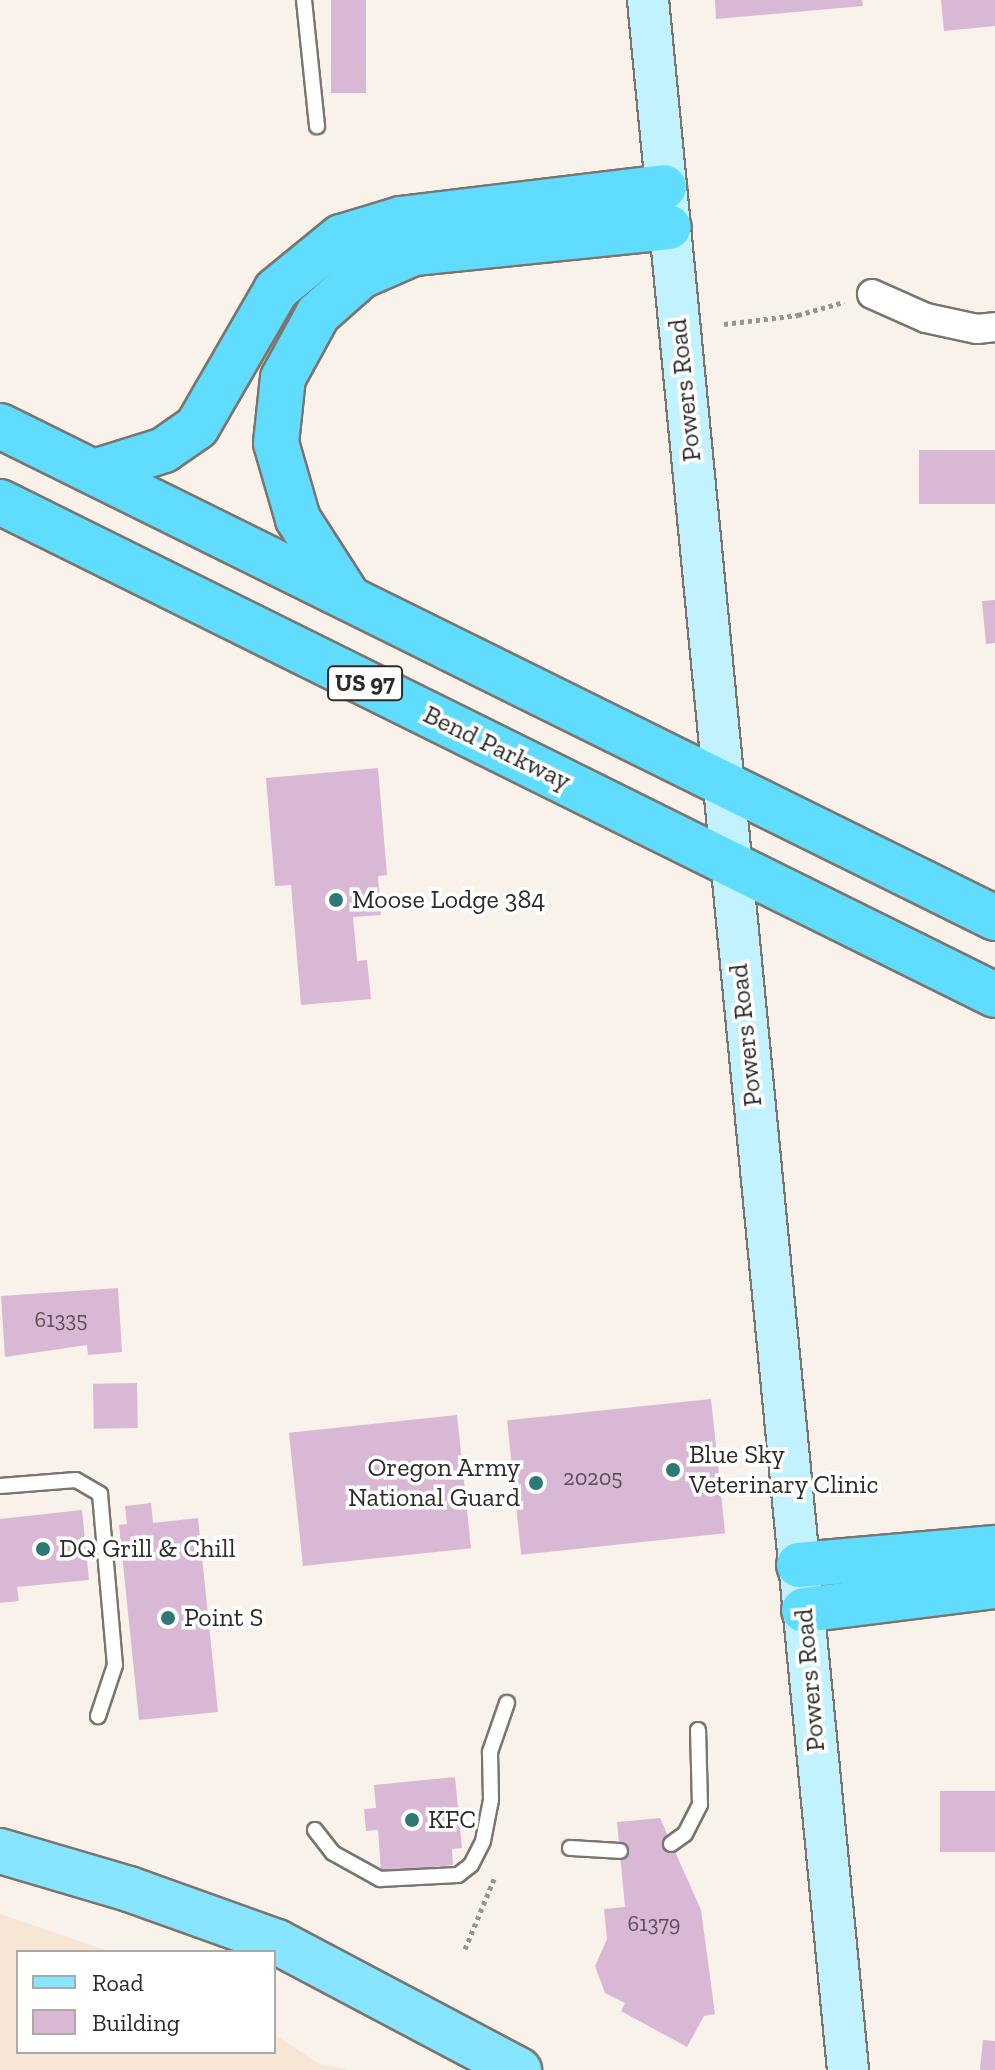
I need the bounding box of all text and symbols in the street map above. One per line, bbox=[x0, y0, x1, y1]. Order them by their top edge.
street label: Powers Road bbox=[662, 317, 708, 463]
road number: US 97 bbox=[327, 663, 403, 703]
street label: Bend Parkway bbox=[418, 699, 576, 797]
place label: Moose Lodge 384 bbox=[352, 884, 545, 916]
marker: Moose Lodge 384 bbox=[327, 891, 345, 909]
street label: Powers Road bbox=[723, 962, 769, 1108]
house number: 61335 bbox=[35, 1307, 87, 1333]
place label: Blue Sky Veterinary Clinic bbox=[689, 1439, 879, 1500]
place label: Oregon Army National Guard bbox=[348, 1452, 520, 1514]
marker: Blue Sky Veterinary Clinic bbox=[664, 1461, 682, 1479]
house number: 20205 bbox=[563, 1465, 623, 1491]
marker: Oregon Army National Guard bbox=[527, 1474, 545, 1492]
place label: DQ Grill & Chill bbox=[59, 1533, 236, 1565]
marker: DQ Grill & Chill bbox=[34, 1540, 52, 1558]
place label: Point S bbox=[184, 1602, 263, 1634]
street label: Powers Road bbox=[788, 1607, 832, 1753]
marker: Point S bbox=[159, 1609, 177, 1627]
place label: KFC bbox=[428, 1804, 476, 1836]
marker: KFC bbox=[403, 1811, 421, 1829]
house number: 61379 bbox=[628, 1911, 680, 1937]
legend bbox=[16, 1950, 276, 2054]
text: Road bbox=[92, 1968, 144, 1997]
text: Building bbox=[92, 2008, 180, 2037]

